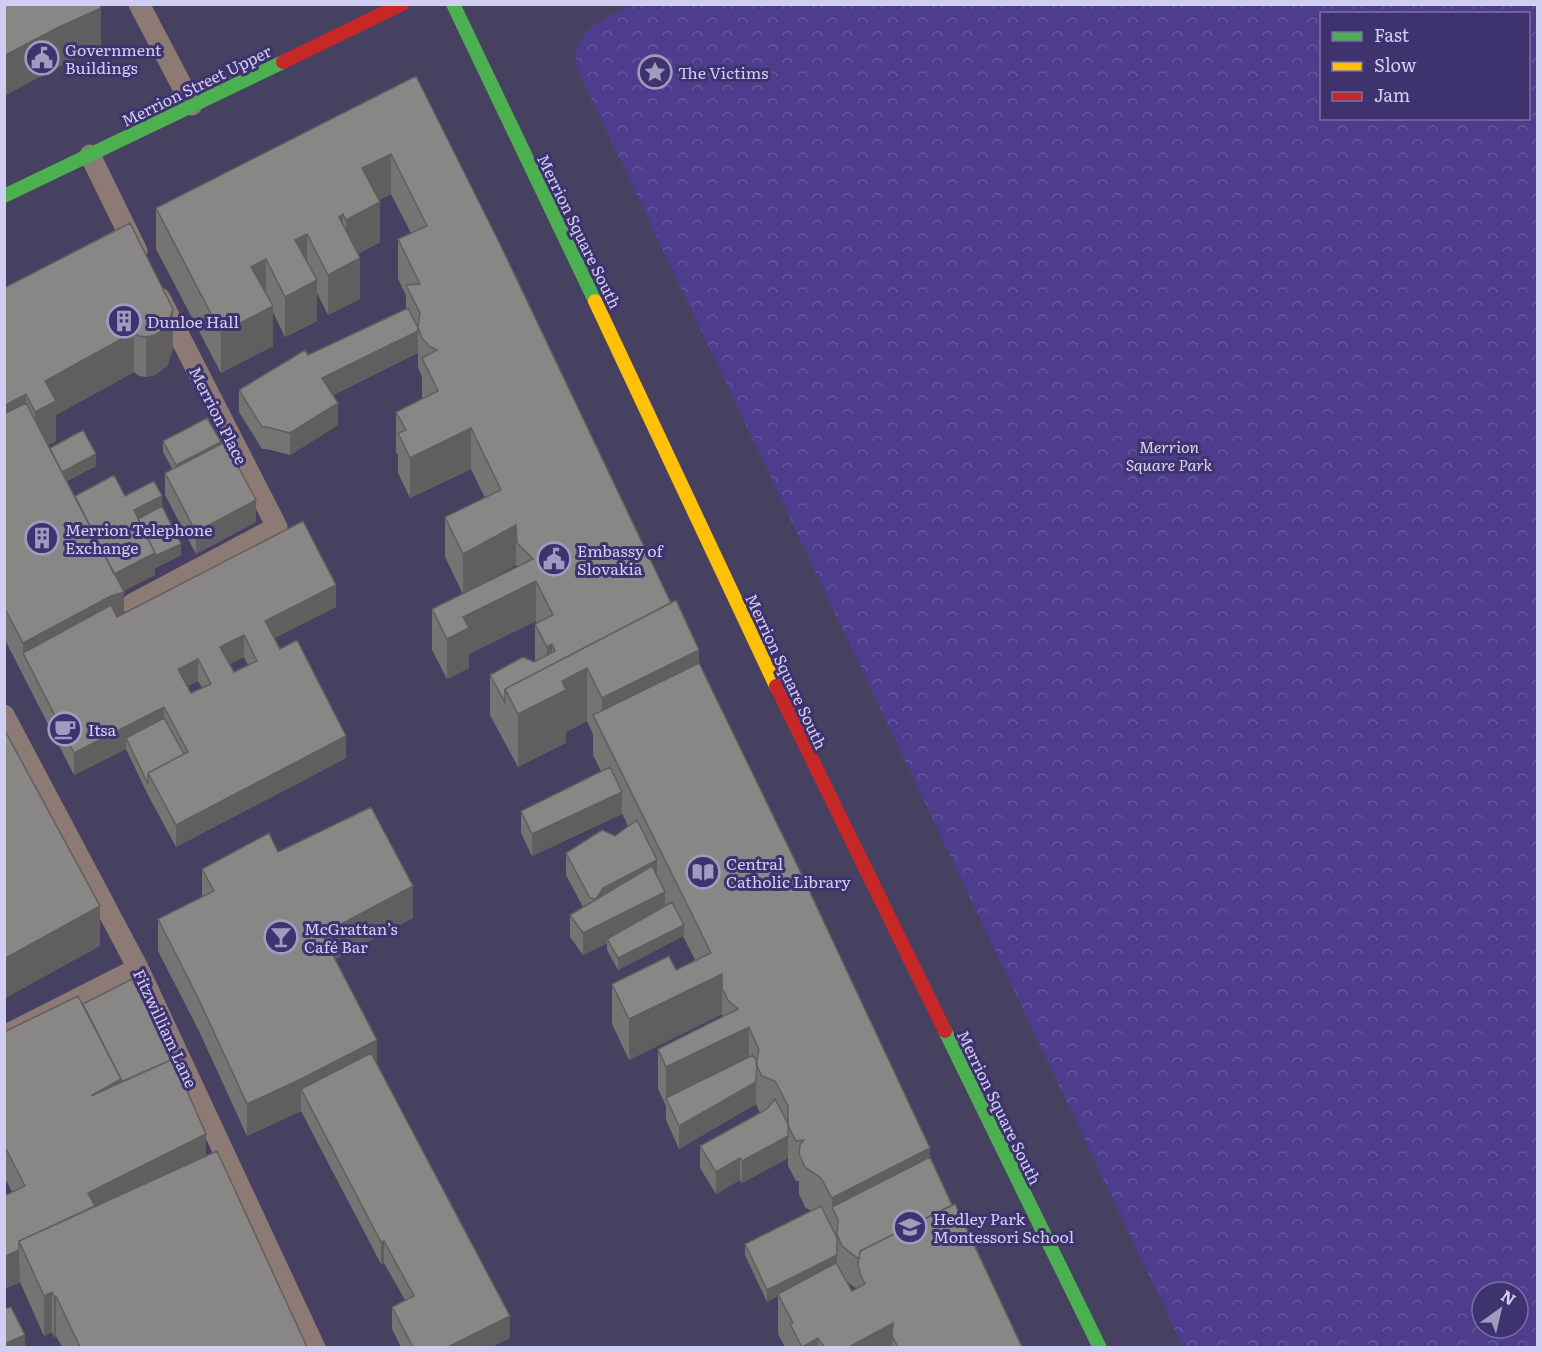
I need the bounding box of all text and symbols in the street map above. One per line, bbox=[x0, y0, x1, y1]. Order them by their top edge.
legend bbox=[1320, 12, 1530, 120]
text: Fast bbox=[1374, 21, 1410, 48]
place label: Government Buildings bbox=[65, 37, 162, 79]
street label: Merrion Street Upper bbox=[117, 38, 275, 132]
public building icon: Government Buildings bbox=[24, 40, 60, 76]
text: Slow bbox=[1374, 51, 1417, 78]
place icon: The Victims bbox=[637, 54, 673, 90]
place label: The Victims bbox=[678, 60, 768, 84]
text: Jam bbox=[1374, 81, 1410, 108]
street label: Merrion Square South bbox=[532, 150, 628, 313]
building icon: Dunloe Hall bbox=[106, 303, 142, 339]
place label: Dunloe Hall bbox=[147, 309, 239, 333]
street label: Merrion Place bbox=[184, 362, 254, 468]
park label: Merrion Square Park bbox=[1126, 434, 1212, 476]
place label: Merrion Telephone Exchange bbox=[65, 517, 213, 559]
building icon: Merrion Telephone Exchange bbox=[24, 520, 60, 556]
place label: Embassy of Slovakia bbox=[577, 538, 665, 580]
public building icon: Embassy of Slovakia bbox=[536, 541, 572, 577]
street label: Merrion Square South bbox=[740, 589, 834, 753]
cafe icon: Itsa bbox=[47, 711, 83, 747]
place label: Itsa bbox=[88, 717, 117, 741]
place label: Central Catholic Library bbox=[726, 851, 851, 893]
library icon: Central Catholic Library bbox=[685, 854, 721, 890]
place label: McGrattan’s Café Bar bbox=[304, 916, 398, 958]
bar icon: McGrattan’s Café Bar bbox=[263, 919, 299, 955]
street label: Fitzwilliam Lane bbox=[128, 965, 204, 1091]
street label: Merrion Square South bbox=[952, 1026, 1048, 1189]
place label: Hedley Park Montessori School bbox=[933, 1206, 1074, 1248]
school or university icon: Hedley Park Montessori School bbox=[892, 1209, 928, 1245]
north arrow bbox=[1470, 1280, 1530, 1340]
text: N bbox=[1497, 1283, 1521, 1310]

